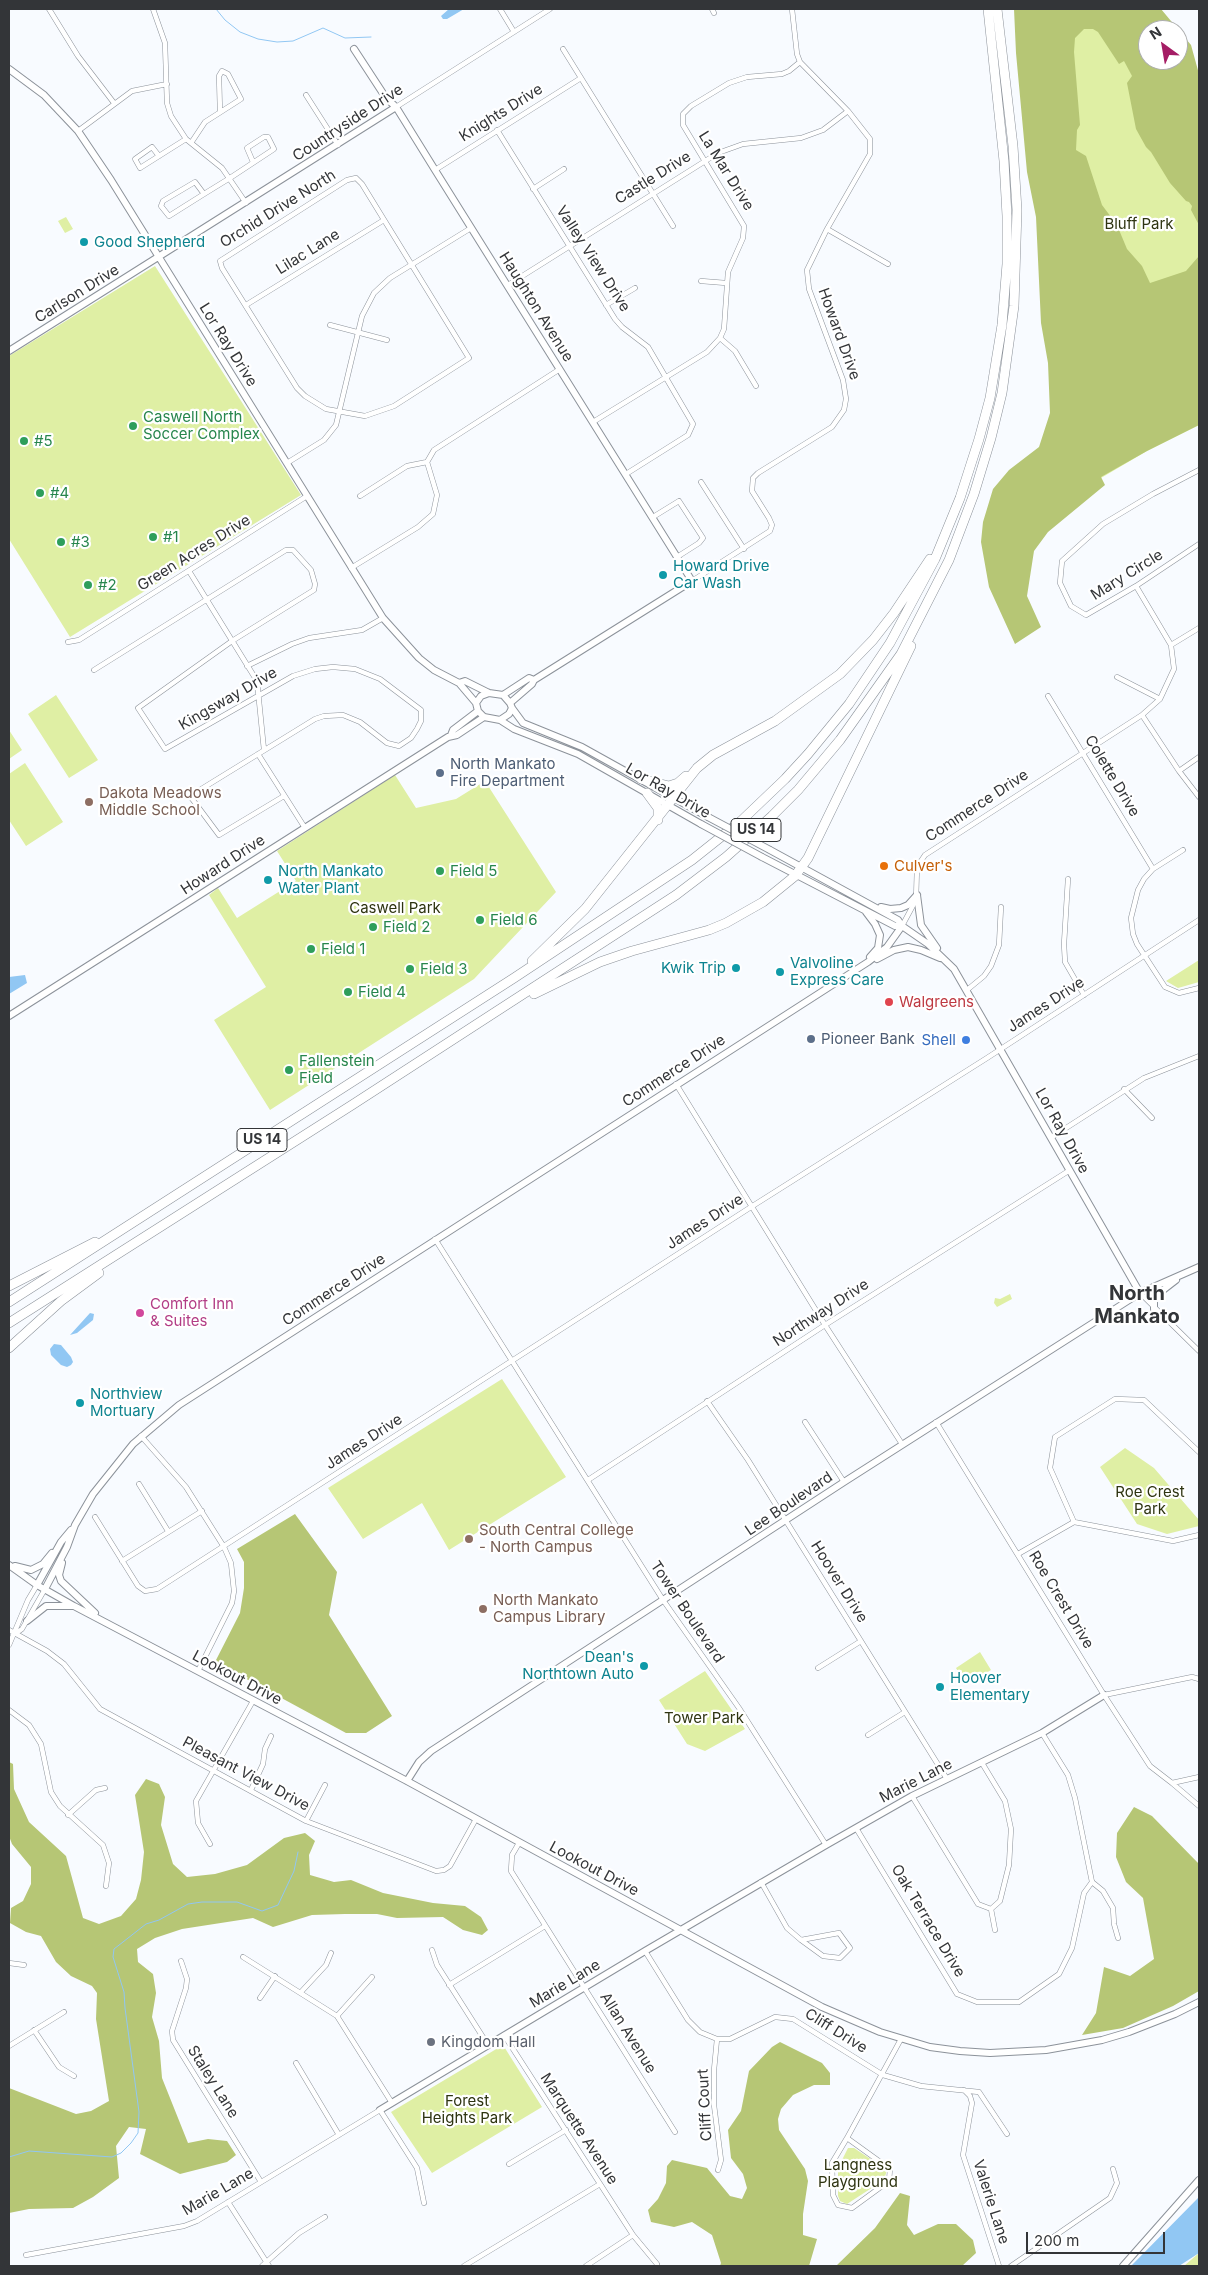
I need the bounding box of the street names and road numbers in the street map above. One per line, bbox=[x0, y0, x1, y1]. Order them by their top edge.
street label: Knights Drive bbox=[456, 80, 546, 146]
street label: Countryside Drive bbox=[289, 81, 407, 165]
street label: La Mar Drive bbox=[694, 128, 758, 214]
street label: Castle Drive bbox=[612, 148, 694, 208]
street label: Orchid Drive North bbox=[217, 166, 339, 252]
street label: Valley View Drive bbox=[552, 203, 634, 315]
street label: Lilac Lane bbox=[273, 225, 343, 279]
street label: Haughton Avenue bbox=[495, 249, 577, 365]
street label: Carlson Drive bbox=[31, 261, 123, 327]
street label: Howard Drive bbox=[814, 286, 864, 382]
street label: Lor Ray Drive bbox=[195, 300, 261, 390]
street label: Green Acres Drive bbox=[134, 511, 254, 595]
street label: Mary Circle bbox=[1088, 546, 1166, 604]
street label: Kingsway Drive bbox=[176, 664, 280, 734]
street label: Colette Drive bbox=[1081, 732, 1143, 820]
street label: Lor Ray Drive bbox=[622, 759, 714, 823]
street label: Commerce Drive bbox=[922, 766, 1032, 846]
road number: US 14 bbox=[731, 818, 781, 842]
street label: Howard Drive bbox=[178, 831, 268, 899]
street label: James Drive bbox=[1004, 973, 1088, 1037]
street label: Commerce Drive bbox=[619, 1031, 729, 1111]
street label: Lor Ray Drive bbox=[1031, 1085, 1093, 1177]
road number: US 14 bbox=[237, 1128, 287, 1152]
street label: James Drive bbox=[663, 1190, 747, 1254]
street label: Commerce Drive bbox=[279, 1250, 389, 1330]
street label: Northway Drive bbox=[770, 1275, 872, 1351]
street label: James Drive bbox=[322, 1410, 406, 1474]
street label: Lee Boulevard bbox=[742, 1468, 836, 1540]
street label: Hoover Drive bbox=[807, 1538, 871, 1626]
street label: Roe Crest Drive bbox=[1025, 1548, 1097, 1652]
street label: Tower Boulevard bbox=[646, 1558, 728, 1666]
street label: Lookout Drive bbox=[189, 1647, 285, 1709]
street label: Pleasant View Drive bbox=[180, 1733, 312, 1815]
street label: Marie Lane bbox=[877, 1755, 955, 1807]
street label: Lookout Drive bbox=[546, 1838, 642, 1900]
street label: Oak Terrace Drive bbox=[887, 1861, 969, 1981]
street label: Marie Lane bbox=[527, 1956, 603, 2012]
street label: Allan Avenue bbox=[596, 1989, 660, 2077]
street label: Cliff Drive bbox=[801, 2005, 871, 2057]
street label: Staley Lane bbox=[184, 2042, 242, 2122]
street label: Cliff Court bbox=[694, 2068, 716, 2142]
street label: Marquette Avenue bbox=[536, 2070, 622, 2188]
street label: Valerie Lane bbox=[969, 2158, 1013, 2246]
street label: Marie Lane bbox=[179, 2164, 257, 2220]

